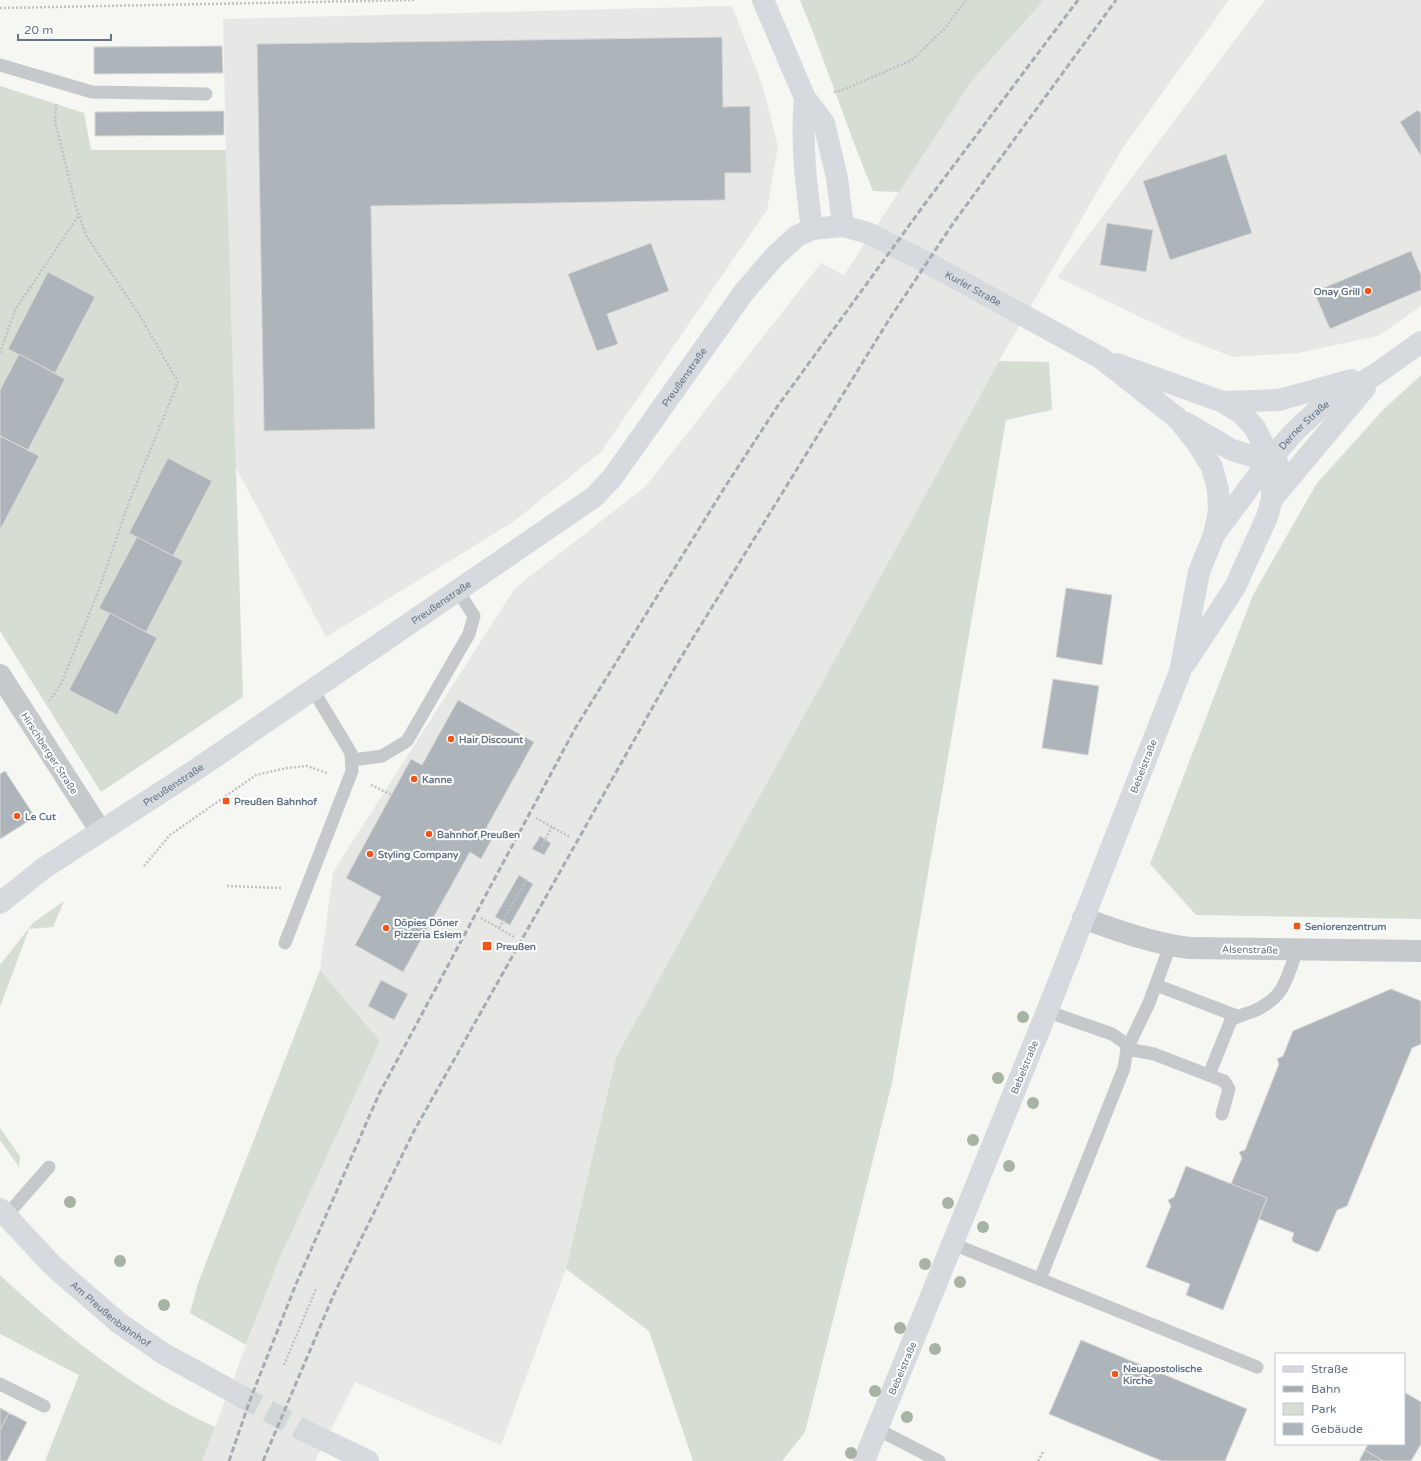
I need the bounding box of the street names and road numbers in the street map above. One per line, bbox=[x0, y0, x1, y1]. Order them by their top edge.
street label: Kurler Straße bbox=[943, 269, 1004, 309]
street label: Preußenstraße bbox=[660, 345, 710, 409]
street label: Derner Straße bbox=[1277, 398, 1332, 452]
street label: Preußenstraße bbox=[409, 578, 474, 627]
street label: Hirschberger Straße bbox=[18, 710, 80, 797]
street label: Bebelstraße bbox=[1128, 737, 1160, 795]
street label: Preußenstraße bbox=[141, 761, 207, 809]
street label: Alsenstraße bbox=[1222, 944, 1279, 956]
street label: Bebelstraße bbox=[1009, 1038, 1041, 1096]
street label: Am Preußenbahnhof bbox=[68, 1279, 153, 1350]
street label: Bebelstraße bbox=[886, 1340, 920, 1397]

